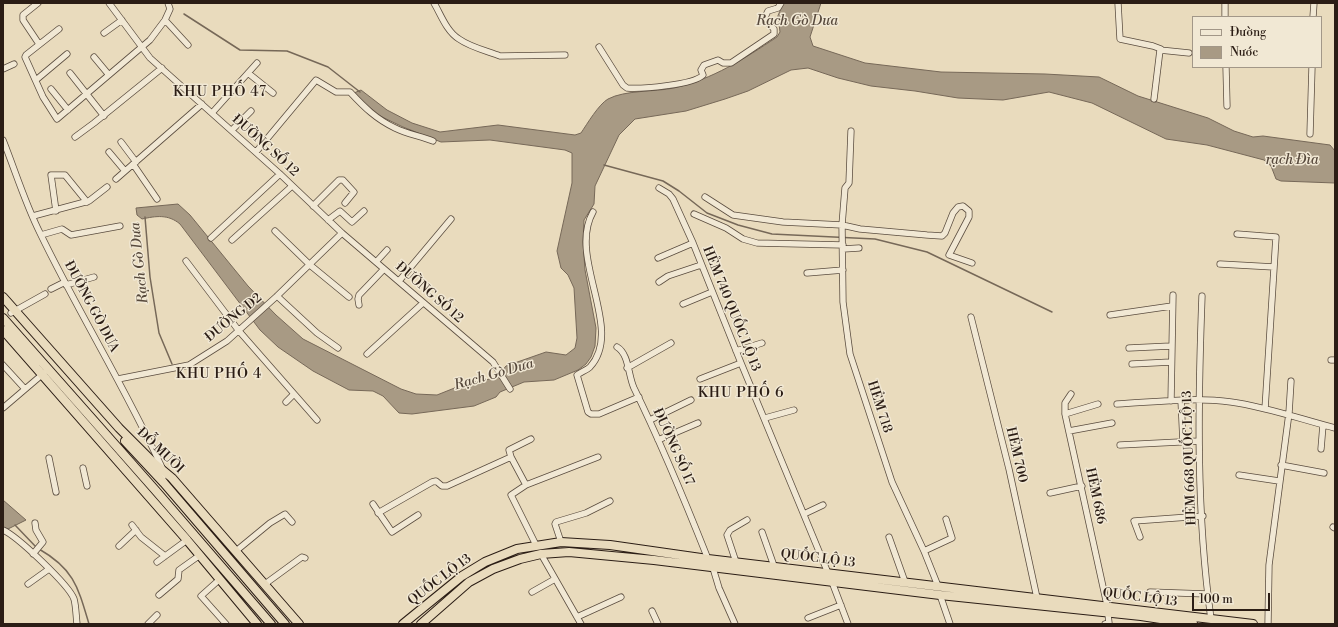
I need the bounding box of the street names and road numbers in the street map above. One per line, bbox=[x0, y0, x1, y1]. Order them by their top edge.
street label: ĐƯỜNG SỐ 12 bbox=[228, 112, 302, 180]
street label: HẺM 740 QUỐC LỘ 13 bbox=[699, 244, 763, 374]
street label: ĐƯỜNG GÒ DƯA bbox=[60, 259, 122, 355]
street label: ĐƯỜNG SỐ 12 bbox=[392, 259, 466, 327]
street label: ĐƯỜNG D2 bbox=[202, 290, 266, 346]
street label: HẺM 718 bbox=[863, 379, 895, 435]
street label: HẺM 668 QUỐC LỘ 13 bbox=[1180, 390, 1200, 526]
street label: ĐƯỜNG SỐ 17 bbox=[649, 406, 697, 488]
street label: ĐỖ MƯỜI bbox=[133, 425, 187, 477]
street label: HẺM 700 bbox=[1002, 425, 1030, 485]
street label: HẺM 686 bbox=[1081, 466, 1109, 526]
street label: QUỐC LỘ 13 bbox=[780, 547, 856, 571]
street label: QUỐC LỘ 13 bbox=[405, 551, 475, 609]
street label: QUỐC LỘ 13 bbox=[1102, 586, 1178, 610]

